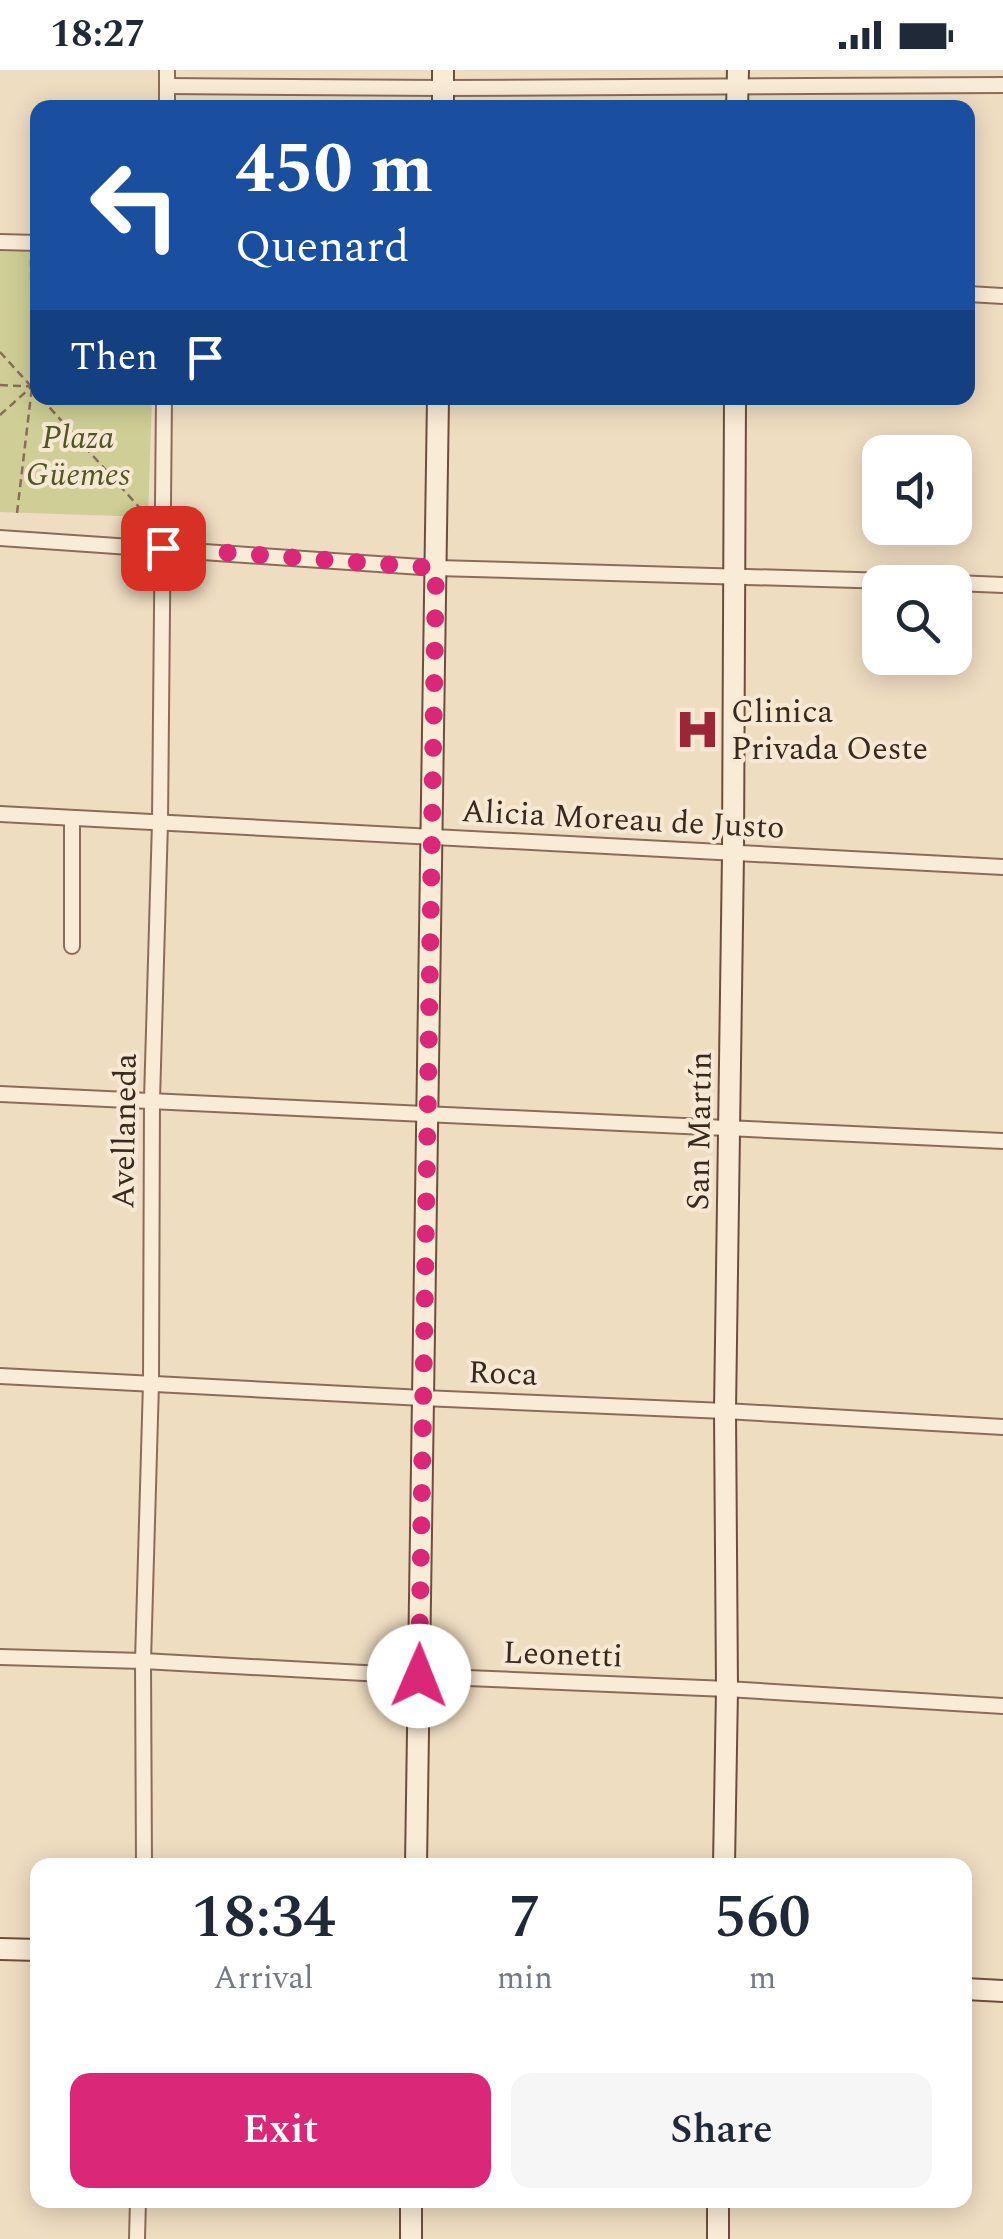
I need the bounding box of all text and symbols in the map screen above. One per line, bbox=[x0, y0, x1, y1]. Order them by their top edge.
text: 18:27 bbox=[50, 6, 145, 64]
text: 450 m bbox=[235, 117, 433, 223]
icon: left bbox=[70, 140, 200, 270]
text: Quenard bbox=[235, 213, 409, 282]
text: Then bbox=[70, 329, 158, 387]
icon: arrive bbox=[178, 330, 233, 385]
park label: Plaza Güemes bbox=[26, 414, 130, 500]
map controls bbox=[862, 435, 972, 675]
button: sound bbox=[862, 435, 972, 545]
pin bbox=[121, 506, 206, 591]
icon: arrive bbox=[136, 521, 191, 576]
button: search bbox=[862, 565, 972, 675]
place label: Clinica Privada Oeste bbox=[731, 688, 928, 774]
hospital icon: Clinica Privada Oeste bbox=[674, 706, 722, 754]
street label: Alicia Moreau de Justo bbox=[460, 787, 786, 853]
street label: San Martín bbox=[674, 1051, 726, 1211]
street label: Avellaneda bbox=[99, 1052, 151, 1209]
street label: Roca bbox=[467, 1348, 539, 1400]
position arrow bbox=[367, 1624, 471, 1728]
street label: Leonetti bbox=[502, 1628, 624, 1682]
text: 18:34 bbox=[191, 1872, 336, 1964]
text: 7 bbox=[509, 1872, 541, 1964]
text: 560 bbox=[714, 1872, 811, 1964]
text: Arrival bbox=[214, 1954, 313, 2003]
text: min bbox=[497, 1954, 553, 2003]
text: m bbox=[749, 1954, 776, 2003]
button: Exit bbox=[70, 2073, 491, 2188]
button: Share bbox=[511, 2073, 932, 2188]

